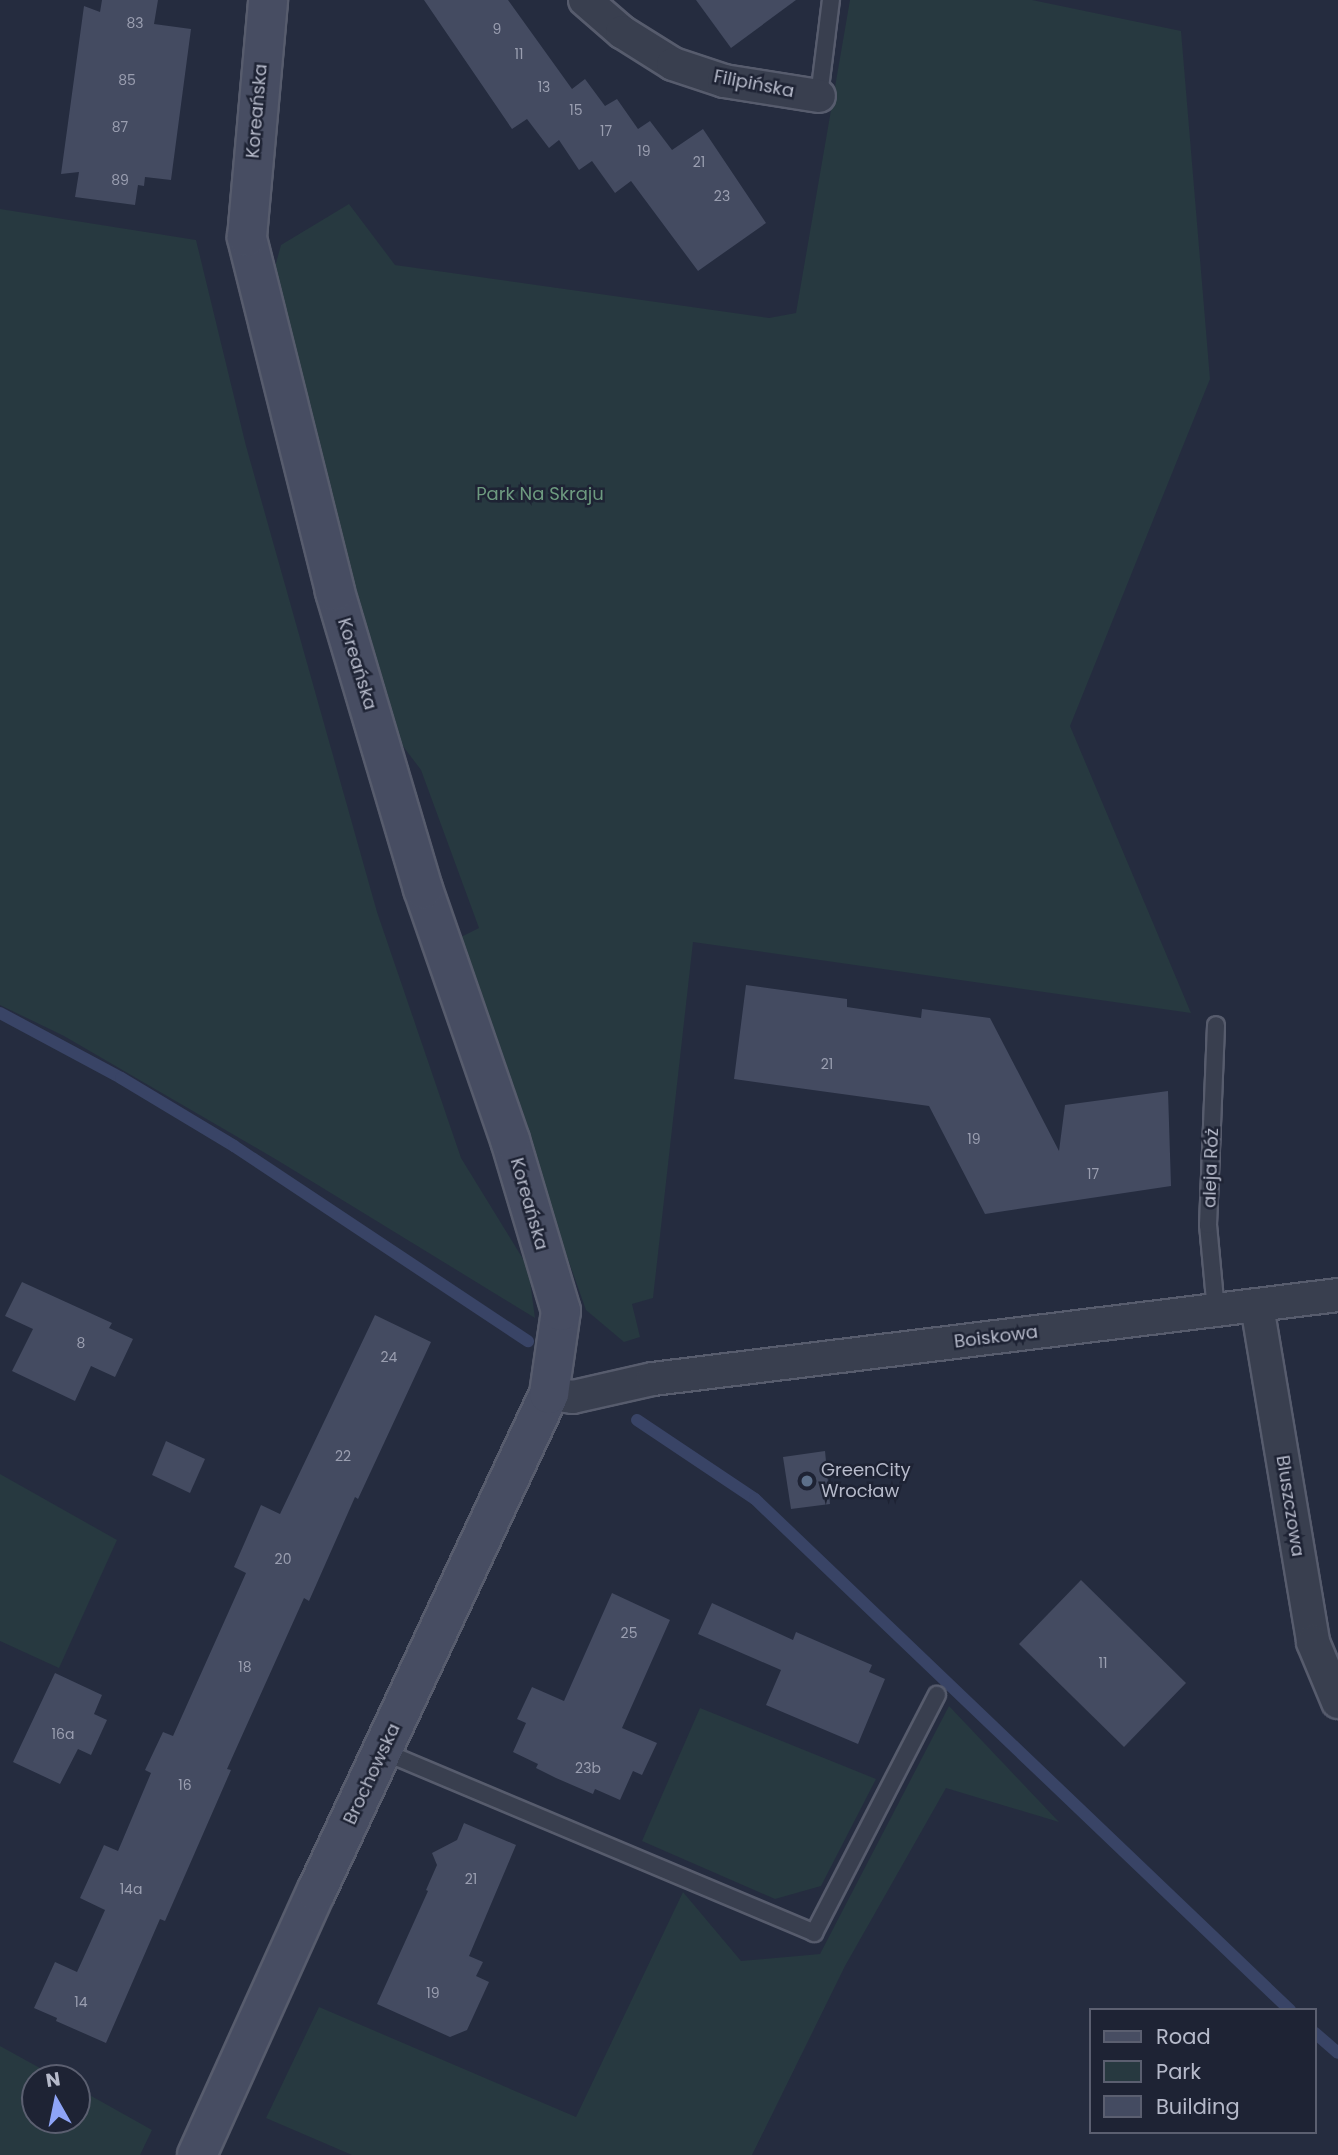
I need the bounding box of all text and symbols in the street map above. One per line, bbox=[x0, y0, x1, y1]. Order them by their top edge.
house number: 83 bbox=[126, 15, 144, 31]
house number: 9 bbox=[493, 21, 501, 37]
house number: 11 bbox=[515, 46, 523, 62]
street label: Koreańska bbox=[242, 63, 272, 159]
street label: Filipińska bbox=[712, 66, 796, 102]
house number: 85 bbox=[118, 72, 136, 88]
house number: 13 bbox=[538, 79, 550, 95]
house number: 15 bbox=[569, 102, 583, 118]
house number: 87 bbox=[112, 119, 128, 135]
house number: 17 bbox=[600, 123, 612, 139]
house number: 19 bbox=[637, 143, 651, 159]
house number: 21 bbox=[693, 154, 705, 170]
house number: 89 bbox=[111, 172, 129, 188]
house number: 23 bbox=[714, 188, 730, 204]
park label: Park Na Skraju bbox=[476, 483, 604, 505]
street label: Koreańska bbox=[333, 616, 381, 712]
house number: 21 bbox=[821, 1056, 833, 1072]
street label: aleja Róż bbox=[1199, 1128, 1223, 1208]
house number: 19 bbox=[967, 1131, 981, 1147]
street label: Koreańska bbox=[506, 1156, 552, 1252]
house number: 17 bbox=[1087, 1166, 1099, 1182]
street label: Boiskowa bbox=[953, 1321, 1039, 1353]
house number: 8 bbox=[77, 1335, 85, 1351]
house number: 24 bbox=[381, 1349, 397, 1365]
house number: 22 bbox=[335, 1448, 351, 1464]
street label: Bluszczowa bbox=[1271, 1454, 1309, 1558]
place label: GreenCity Wrocław bbox=[821, 1460, 911, 1502]
marker: GreenCity Wrocław bbox=[799, 1473, 815, 1489]
house number: 20 bbox=[275, 1551, 291, 1567]
house number: 25 bbox=[621, 1625, 637, 1641]
house number: 11 bbox=[1099, 1655, 1107, 1671]
house number: 18 bbox=[238, 1659, 252, 1675]
street label: Brochowska bbox=[339, 1720, 405, 1828]
house number: 16a bbox=[52, 1726, 74, 1742]
house number: 23b bbox=[575, 1760, 601, 1776]
house number: 16 bbox=[178, 1777, 192, 1793]
house number: 21 bbox=[465, 1871, 477, 1887]
house number: 14a bbox=[120, 1881, 142, 1897]
house number: 19 bbox=[426, 1985, 440, 2001]
house number: 14 bbox=[74, 1994, 88, 2010]
legend bbox=[1090, 2008, 1317, 2134]
text: Road bbox=[1156, 2022, 1211, 2051]
text: Park bbox=[1156, 2057, 1201, 2086]
north arrow bbox=[21, 2064, 91, 2134]
text: N bbox=[44, 2065, 62, 2094]
text: Building bbox=[1156, 2092, 1240, 2121]

